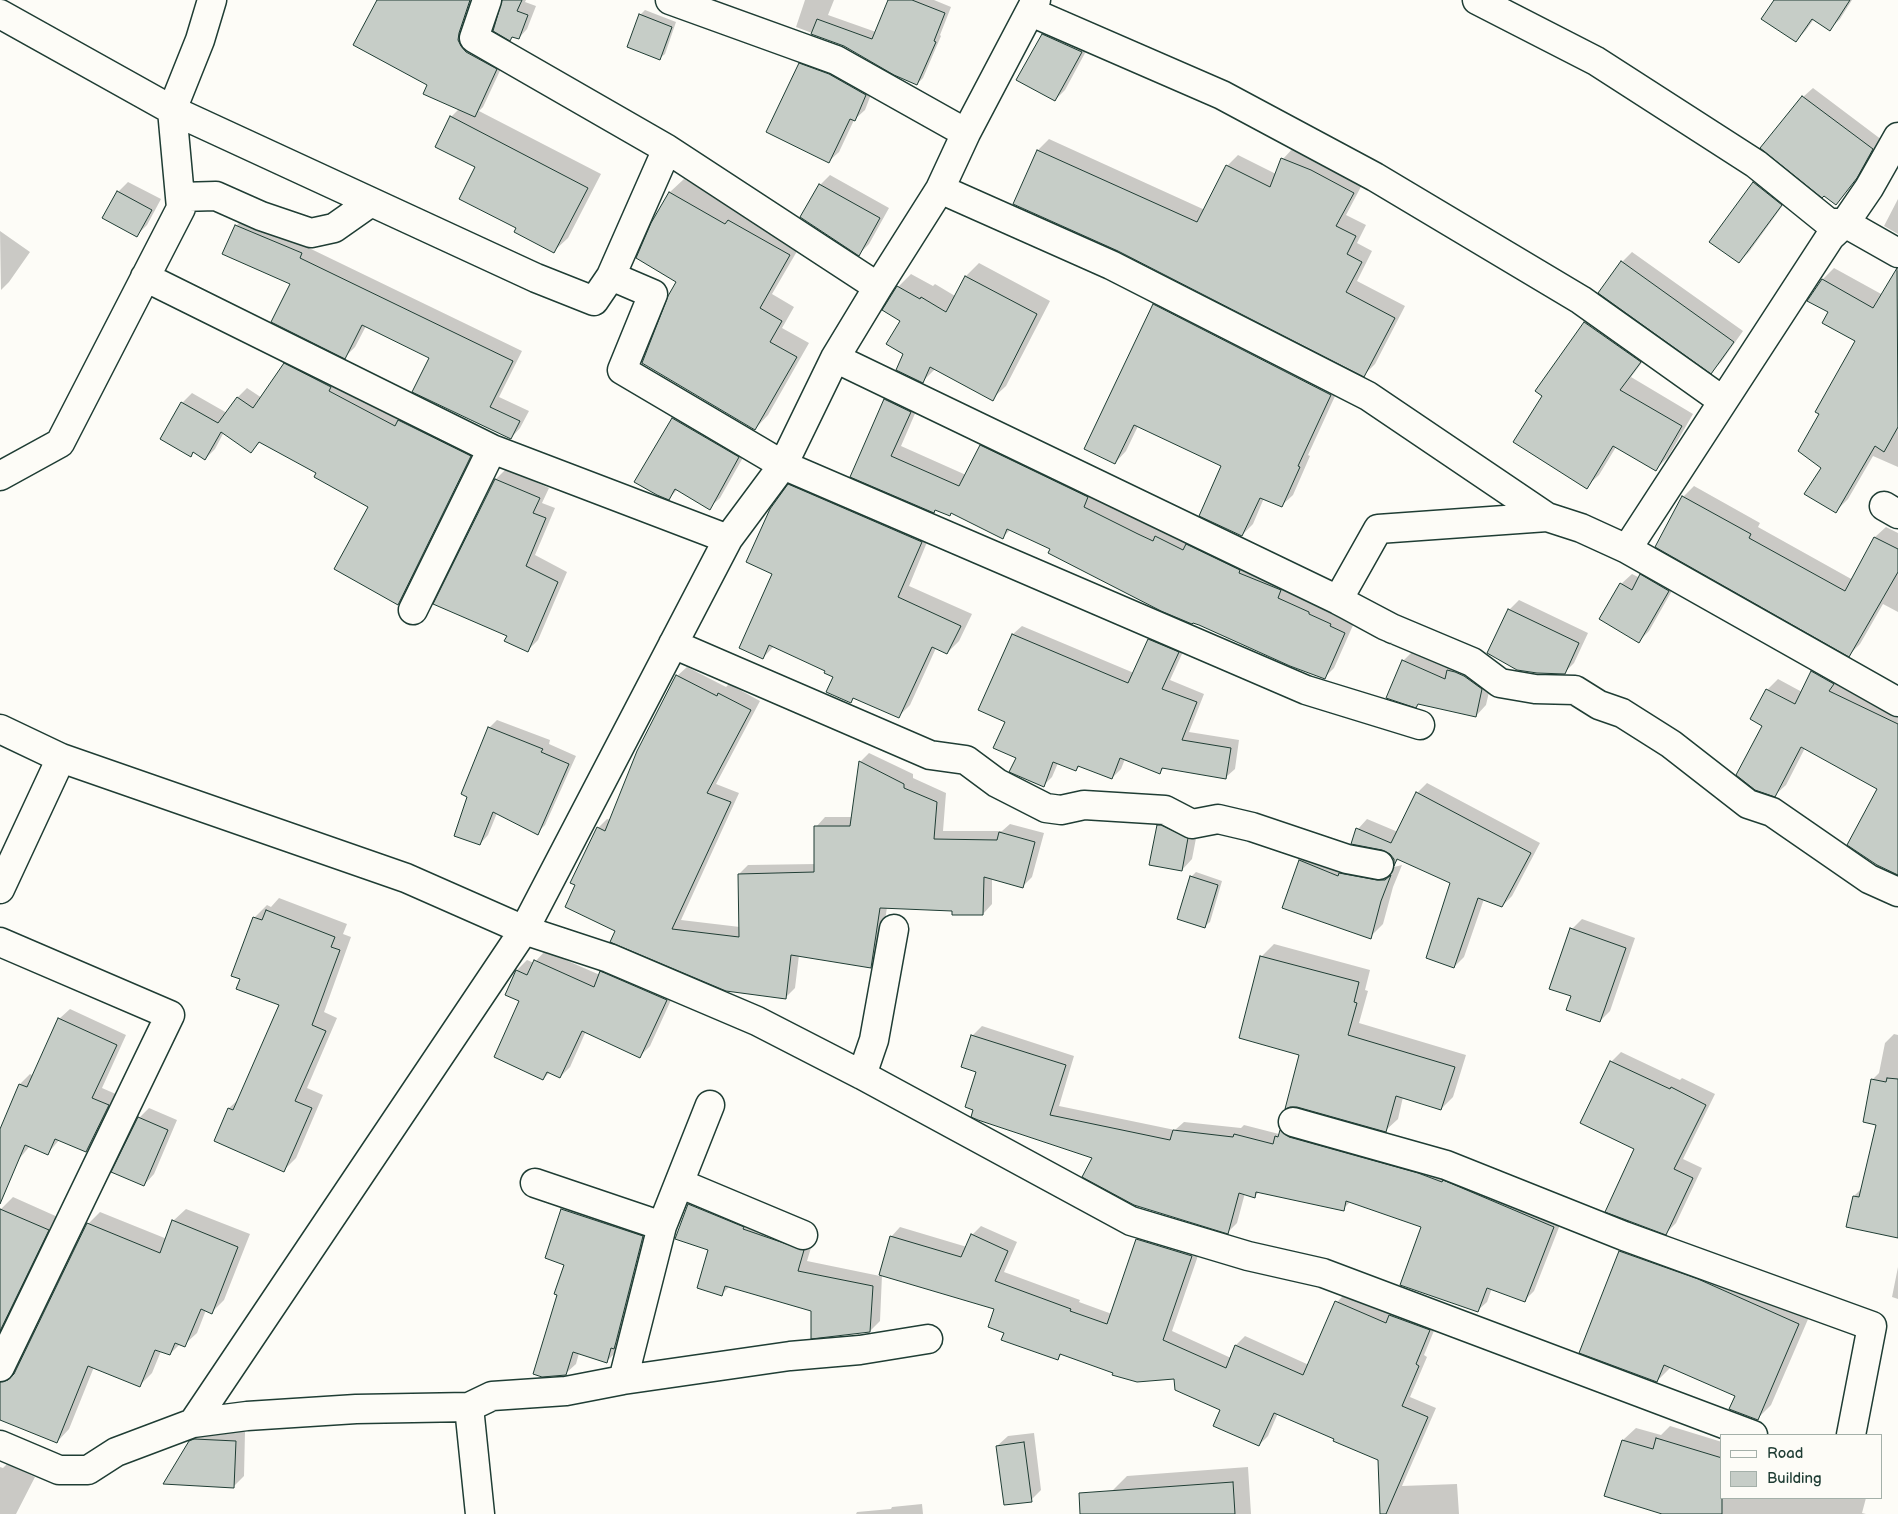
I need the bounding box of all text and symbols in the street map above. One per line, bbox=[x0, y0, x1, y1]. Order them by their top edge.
legend bbox=[1720, 1434, 1883, 1499]
text: Road bbox=[1767, 1444, 1803, 1463]
text: Building bbox=[1767, 1469, 1822, 1488]

